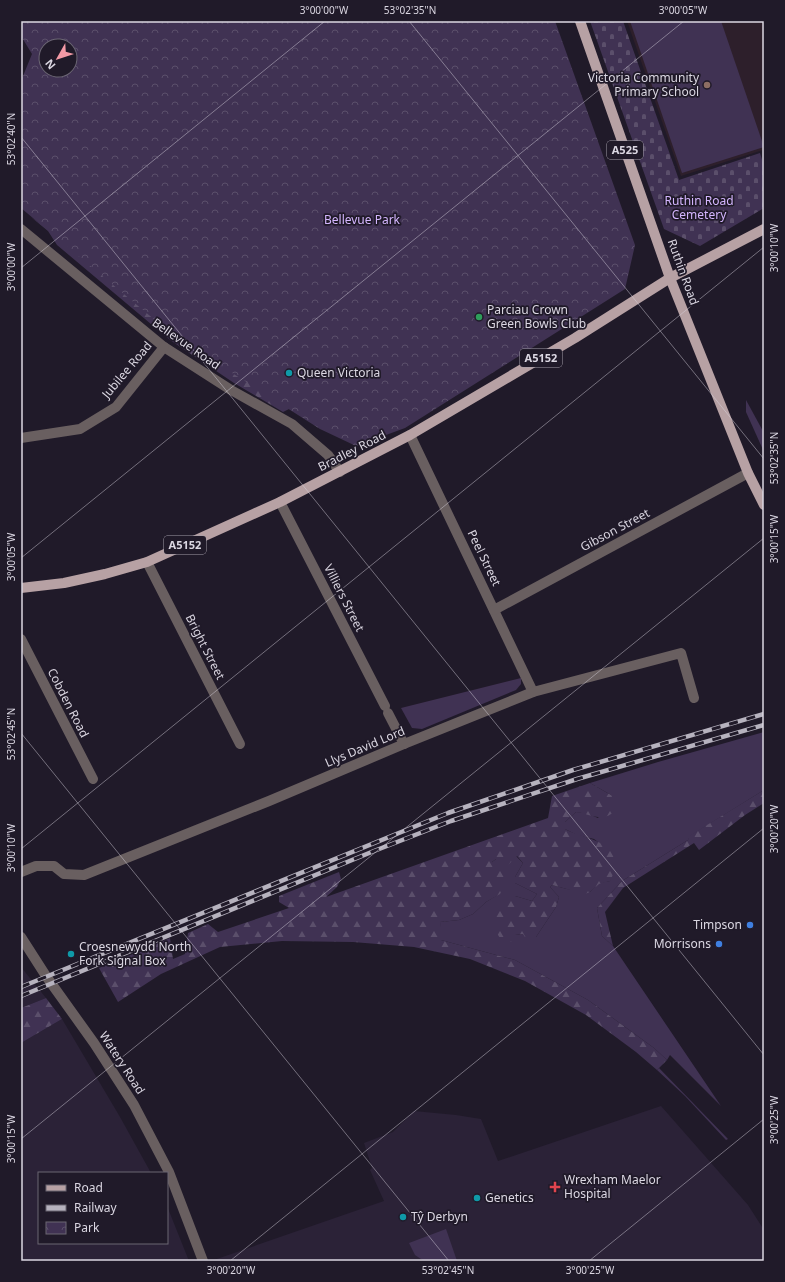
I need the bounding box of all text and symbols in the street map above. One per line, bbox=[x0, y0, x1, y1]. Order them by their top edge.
text: 3°00'00"W bbox=[300, 3, 349, 17]
text: 53°02'35"N bbox=[384, 3, 436, 17]
text: 3°00'05"W bbox=[659, 3, 708, 17]
north arrow bbox=[38, 38, 78, 78]
text: N bbox=[41, 56, 58, 73]
place label: Victoria Community Primary School bbox=[588, 69, 700, 100]
marker: Victoria Community Primary School bbox=[702, 80, 712, 90]
text: 53°02'40"N bbox=[4, 113, 18, 165]
road number: A525 bbox=[607, 141, 643, 159]
park label: Ruthin Road Cemetery bbox=[664, 192, 734, 223]
park label: Bellevue Park bbox=[324, 211, 401, 228]
text: 3°00'10"W bbox=[767, 223, 781, 272]
street label: Ruthin Road bbox=[664, 236, 703, 307]
text: 3°00'00"W bbox=[4, 242, 18, 291]
place label: Parciau Crown Green Bowls Club bbox=[487, 301, 586, 332]
marker: Parciau Crown Green Bowls Club bbox=[474, 312, 484, 322]
street label: Bellevue Road bbox=[149, 314, 224, 373]
street label: Jubilee Road bbox=[97, 337, 156, 403]
road number: A5152 bbox=[520, 349, 562, 367]
place label: Queen Victoria bbox=[297, 364, 380, 381]
marker: Queen Victoria bbox=[284, 368, 294, 378]
street label: Bradley Road bbox=[315, 426, 389, 475]
text: 53°02'35"N bbox=[767, 432, 781, 484]
street label: Gibson Street bbox=[577, 504, 653, 555]
text: 3°00'15"W bbox=[767, 514, 781, 563]
street label: Peel Street bbox=[464, 527, 506, 589]
text: 3°00'05"W bbox=[4, 532, 18, 581]
road number: A5152 bbox=[164, 536, 206, 554]
street label: Villiers Street bbox=[320, 561, 369, 635]
street label: Bright Street bbox=[182, 611, 230, 683]
street label: Cobden Road bbox=[44, 665, 93, 740]
text: 53°02'45"N bbox=[4, 708, 18, 760]
street label: Llys David Lord bbox=[322, 722, 407, 771]
text: 3°00'20"W bbox=[767, 804, 781, 853]
text: 3°00'10"W bbox=[4, 823, 18, 872]
place label: Timpson bbox=[693, 916, 742, 933]
marker: Timpson bbox=[745, 920, 755, 930]
place label: Morrisons bbox=[654, 935, 711, 952]
place label: Croesnewydd North Fork Signal Box bbox=[79, 938, 192, 969]
marker: Morrisons bbox=[714, 939, 724, 949]
marker: Croesnewydd North Fork Signal Box bbox=[66, 949, 76, 959]
street label: Watery Road bbox=[96, 1028, 149, 1097]
text: 3°00'25"W bbox=[767, 1095, 781, 1144]
text: 3°00'15"W bbox=[4, 1114, 18, 1163]
place label: Wrexham Maelor Hospital bbox=[564, 1171, 661, 1202]
legend bbox=[38, 1172, 168, 1244]
text: Road bbox=[74, 1179, 103, 1196]
marker: Wrexham Maelor Hospital bbox=[549, 1181, 561, 1193]
place label: Genetics bbox=[485, 1189, 534, 1206]
marker: Genetics bbox=[472, 1193, 482, 1203]
text: Railway bbox=[74, 1199, 118, 1216]
place label: Tŷ Derbyn bbox=[411, 1208, 468, 1225]
marker: Tŷ Derbyn bbox=[398, 1212, 408, 1222]
text: Park bbox=[74, 1219, 100, 1236]
text: 3°00'20"W bbox=[207, 1263, 256, 1277]
text: 53°02'45"N bbox=[422, 1263, 474, 1277]
text: 3°00'25"W bbox=[566, 1263, 615, 1277]

